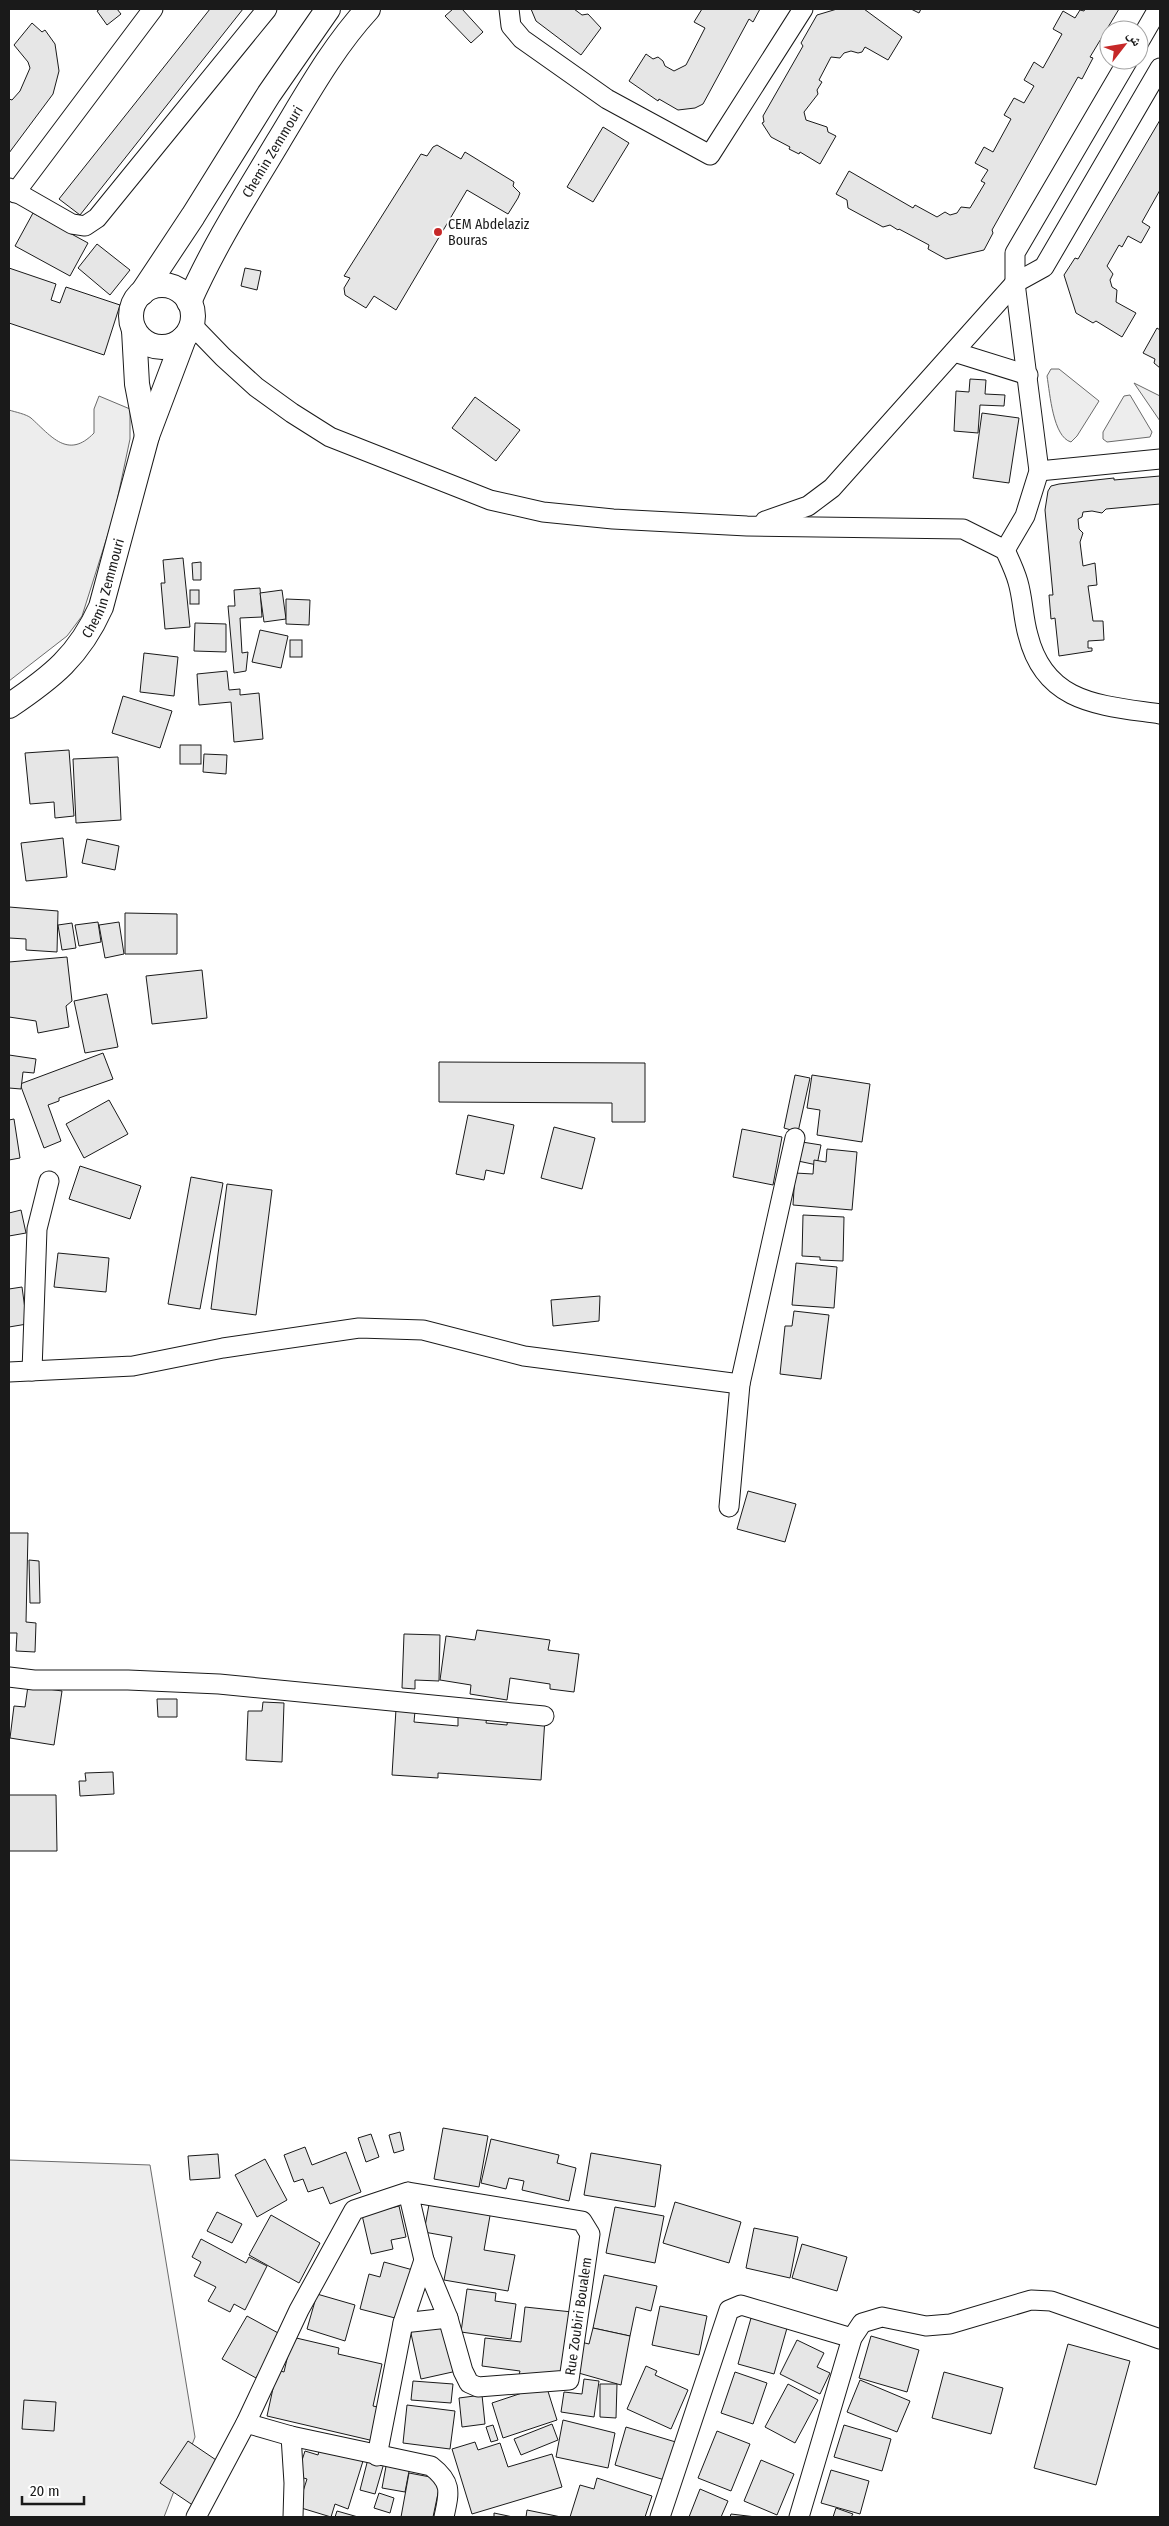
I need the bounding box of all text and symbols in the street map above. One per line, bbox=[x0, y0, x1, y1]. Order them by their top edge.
north arrow bbox=[1099, 20, 1149, 70]
text: ش bbox=[1124, 28, 1146, 49]
street label: Chemin Zemmouri bbox=[238, 103, 306, 201]
place label: CEM Abdelaziz Bouras bbox=[448, 216, 530, 249]
marker: CEM Abdelaziz Bouras bbox=[432, 226, 444, 238]
street label: Chemin Zemmouri bbox=[78, 536, 128, 641]
street label: Rue Zoubiri Boualem bbox=[561, 2256, 595, 2377]
scale bar bbox=[22, 2474, 85, 2506]
text: 20 m bbox=[30, 2482, 60, 2500]

